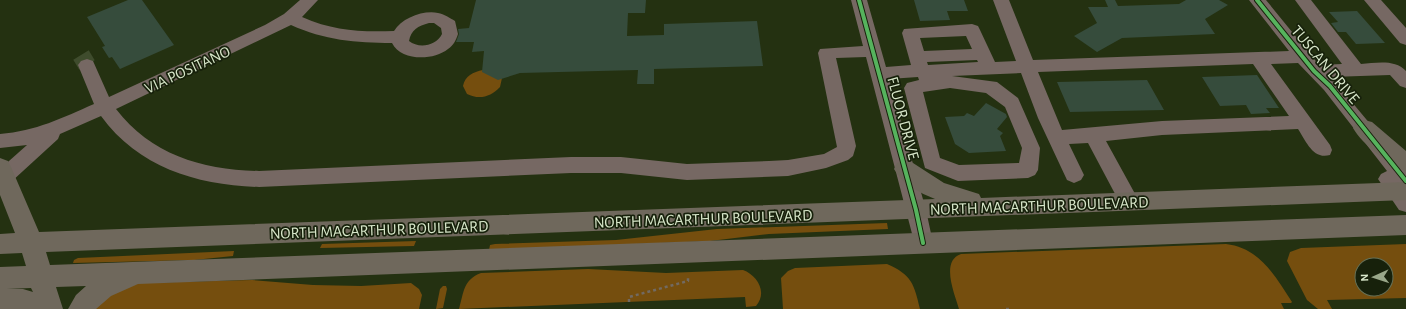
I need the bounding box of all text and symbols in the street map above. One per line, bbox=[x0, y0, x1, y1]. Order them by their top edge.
street label: TUSCAN DRIVE bbox=[1288, 23, 1363, 107]
street label: VIA POSITANO bbox=[142, 43, 233, 97]
street label: FLUOR DRIVE bbox=[884, 75, 922, 162]
street label: NORTH MACARTHUR BOULEVARD bbox=[930, 194, 1149, 218]
street label: NORTH MACARTHUR BOULEVARD bbox=[594, 207, 813, 231]
street label: NORTH MACARTHUR BOULEVARD bbox=[270, 218, 489, 242]
north arrow bbox=[1354, 257, 1394, 297]
text: N bbox=[1359, 273, 1370, 282]

